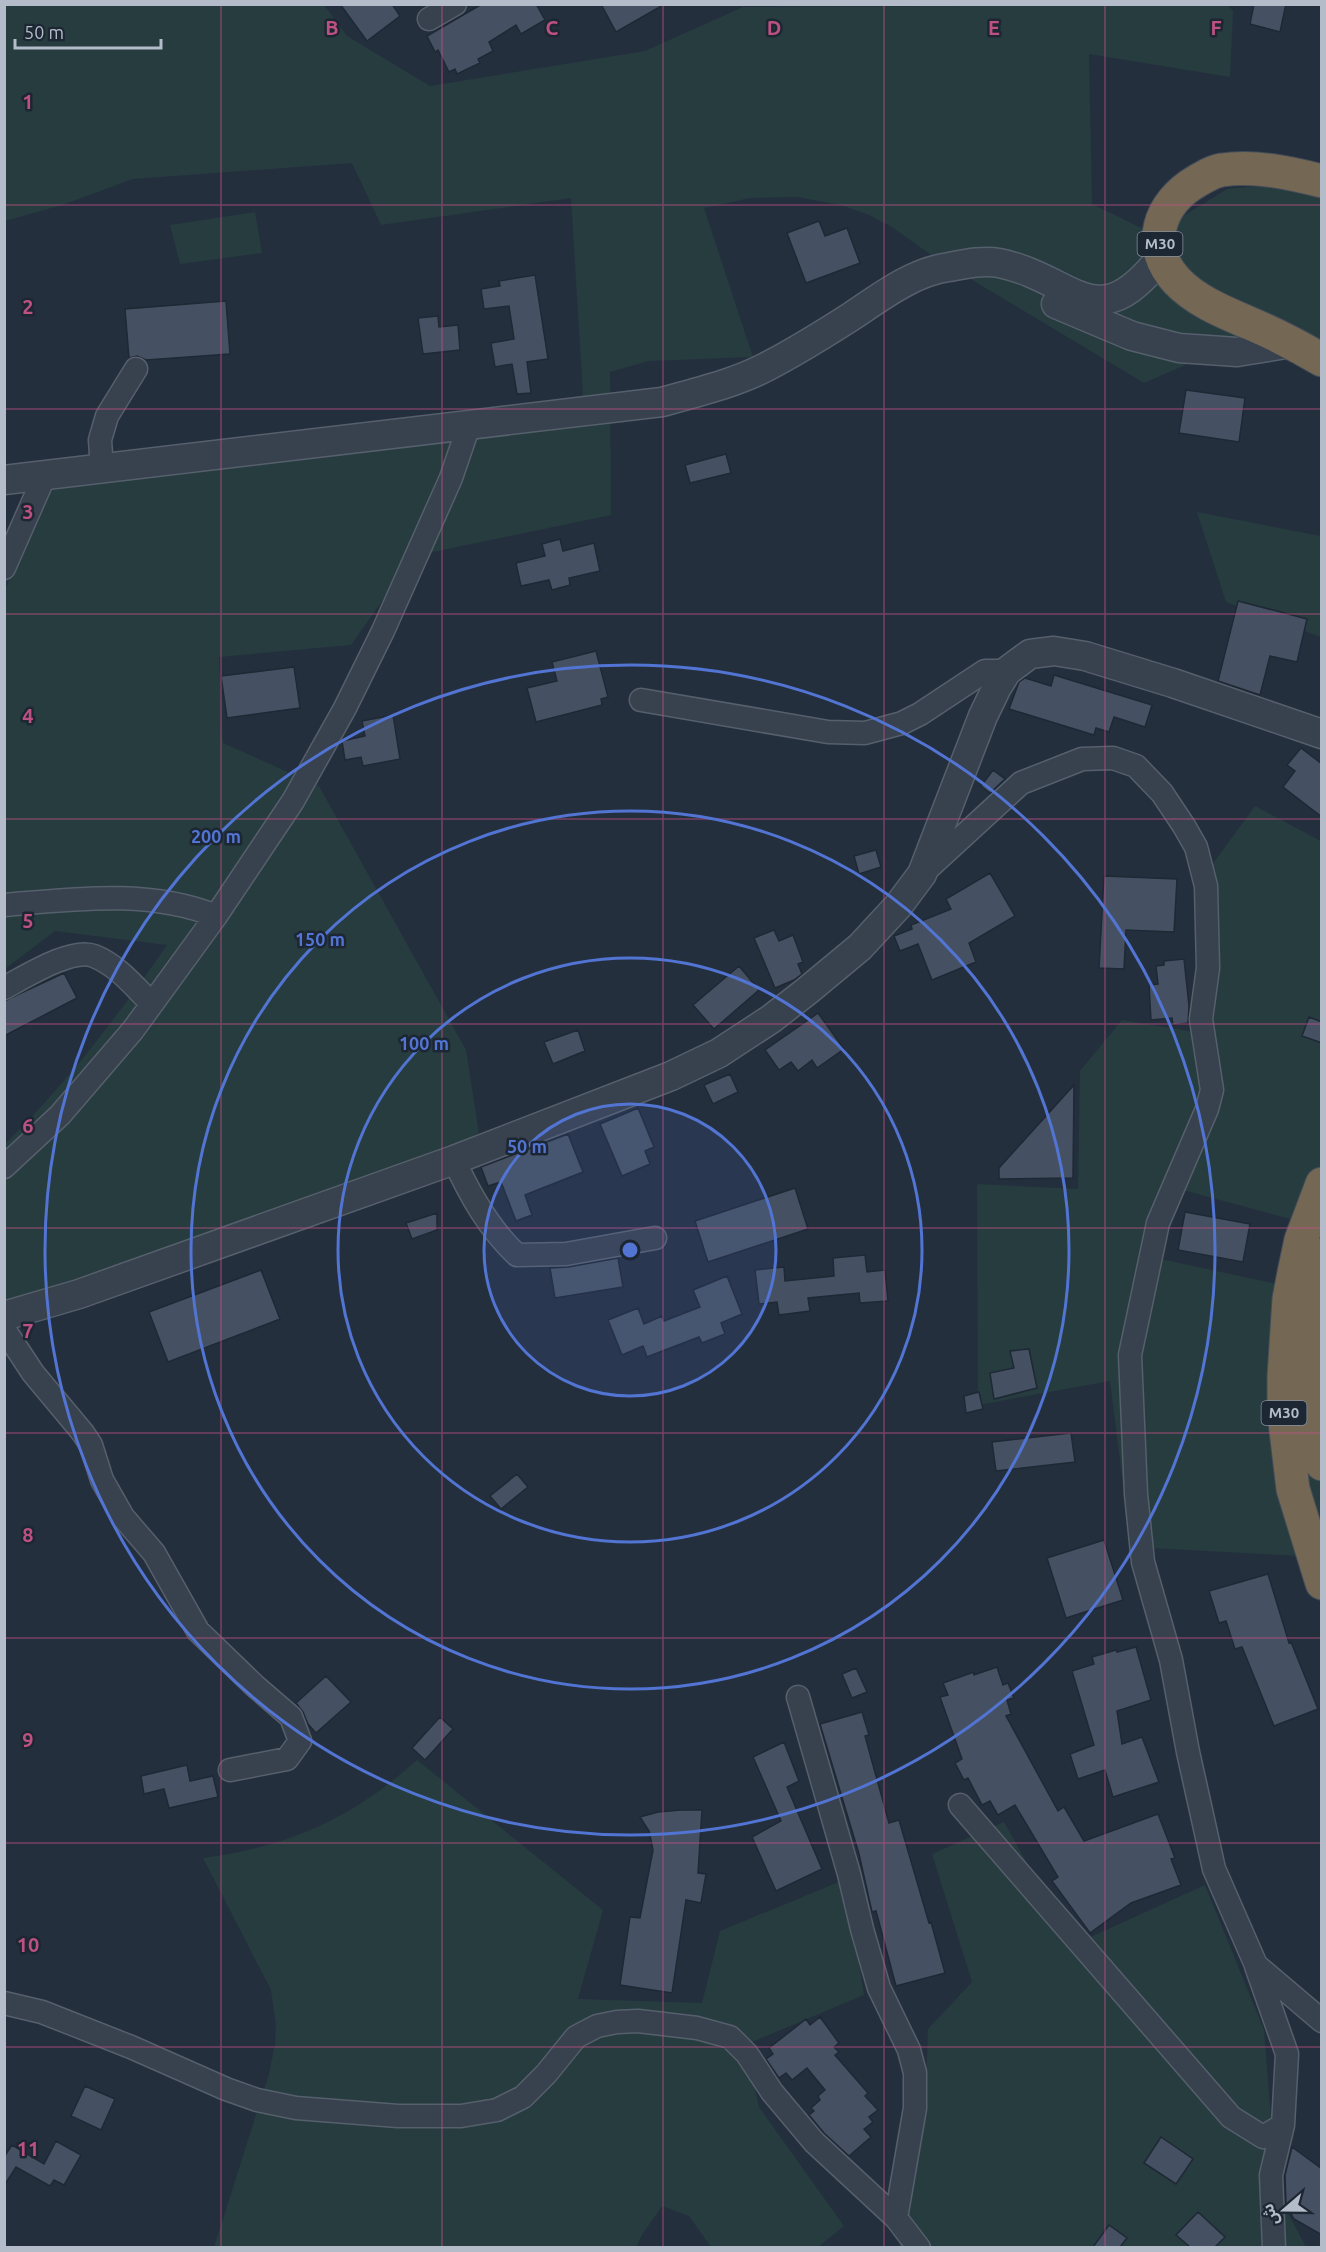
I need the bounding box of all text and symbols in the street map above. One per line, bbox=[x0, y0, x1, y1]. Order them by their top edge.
scale bar bbox=[15, 12, 160, 50]
text: B bbox=[325, 16, 339, 39]
text: C bbox=[546, 16, 559, 39]
text: D bbox=[767, 16, 781, 39]
text: E bbox=[988, 16, 1000, 39]
text: F bbox=[1210, 16, 1222, 39]
text: 50 m bbox=[24, 22, 64, 42]
text: 1 bbox=[22, 90, 34, 113]
road number: M30 bbox=[1138, 232, 1182, 256]
text: 2 bbox=[22, 295, 34, 318]
text: 3 bbox=[22, 500, 34, 523]
text: 4 bbox=[22, 704, 34, 727]
text: 200 m bbox=[191, 826, 241, 846]
text: 5 bbox=[22, 909, 34, 932]
text: 150 m bbox=[295, 929, 345, 949]
text: 100 m bbox=[399, 1033, 449, 1053]
text: 6 bbox=[22, 1114, 34, 1137]
text: 50 m bbox=[507, 1136, 547, 1156]
centre of rings bbox=[620, 1240, 640, 1260]
text: 7 bbox=[22, 1319, 34, 1342]
road number: M30 bbox=[1262, 1401, 1306, 1425]
text: 8 bbox=[22, 1523, 34, 1546]
text: 9 bbox=[22, 1728, 34, 1751]
text: 10 bbox=[17, 1933, 39, 1956]
text: 11 bbox=[17, 2137, 39, 2160]
north arrow bbox=[1254, 2180, 1314, 2240]
text: ش bbox=[1258, 2201, 1283, 2229]

